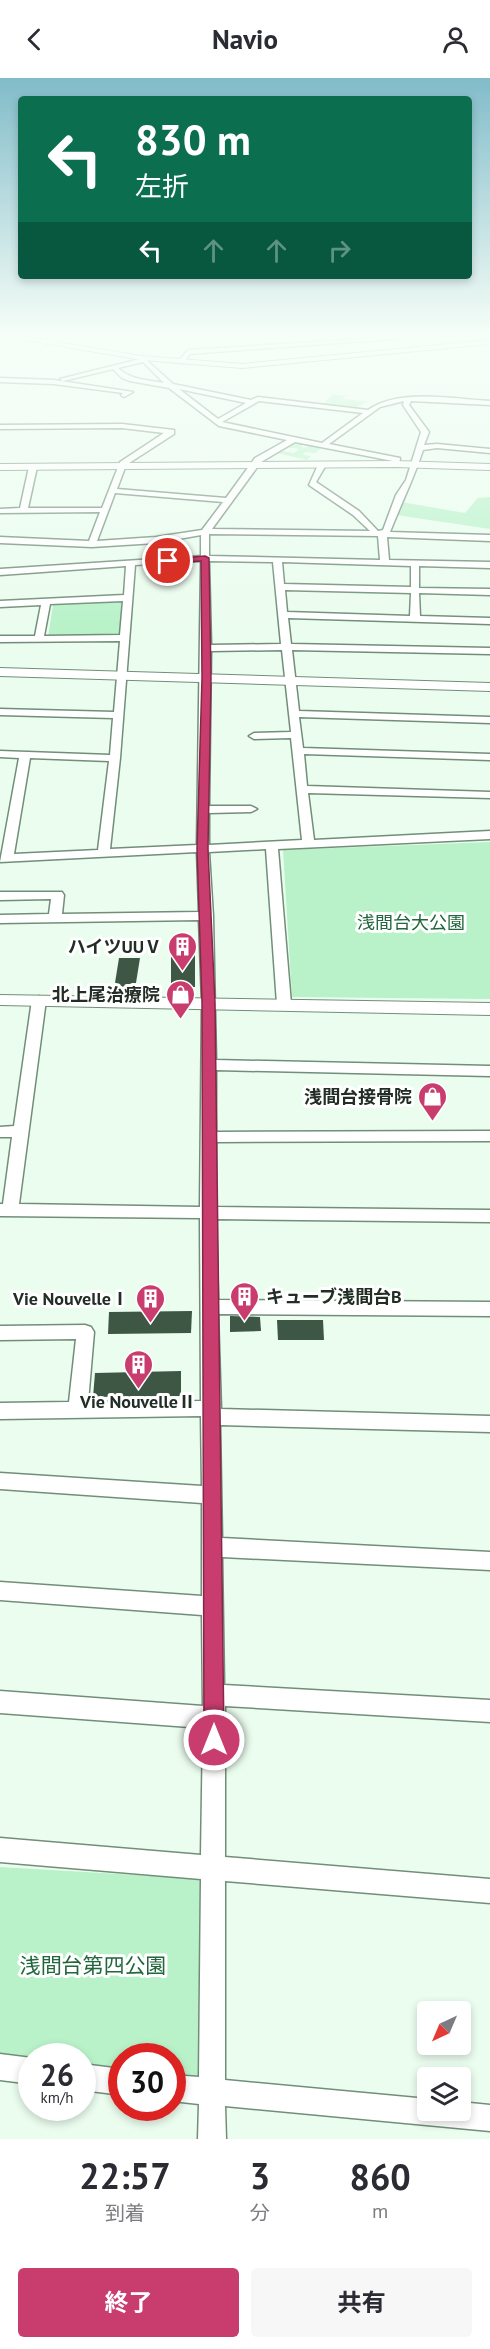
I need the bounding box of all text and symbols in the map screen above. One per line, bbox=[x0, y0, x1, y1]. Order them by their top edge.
text: Navio bbox=[212, 22, 278, 56]
icon: back bbox=[18, 23, 51, 56]
icon: person bbox=[439, 23, 472, 56]
text: 830 m bbox=[135, 112, 251, 167]
icon: left bbox=[36, 120, 114, 198]
text: 左折 bbox=[135, 169, 189, 203]
icon: left bbox=[134, 234, 167, 267]
icon: ahead bbox=[197, 234, 230, 267]
icon: ahead bbox=[260, 234, 293, 267]
icon: right bbox=[323, 234, 356, 267]
pin bbox=[142, 535, 193, 586]
icon: arrive bbox=[151, 544, 184, 577]
park label: 浅間台大公園 bbox=[357, 911, 465, 934]
building icon: ハイツUUⅤ bbox=[167, 930, 199, 972]
place label: ハイツUUⅤ bbox=[68, 935, 162, 958]
shop icon: 北上尾治療院 bbox=[165, 978, 197, 1020]
place label: 北上尾治療院 bbox=[52, 983, 160, 1006]
shop icon: 浅間台接骨院 bbox=[417, 1080, 449, 1122]
place label: 浅間台接骨院 bbox=[304, 1085, 412, 1108]
building icon: キューブ浅間台B bbox=[229, 1280, 261, 1322]
building icon: Vie NouvelleⅠ bbox=[134, 1282, 166, 1324]
place label: キューブ浅間台B bbox=[266, 1285, 402, 1308]
place label: Vie NouvelleⅠ bbox=[12, 1287, 129, 1310]
building icon: Vie NouvelleⅡ bbox=[122, 1348, 154, 1390]
place label: Vie NouvelleⅡ bbox=[79, 1390, 196, 1413]
position arrow bbox=[182, 1708, 246, 1772]
park label: 浅間台第四公園 bbox=[20, 1952, 167, 1979]
north arrow bbox=[417, 2001, 471, 2055]
map controls bbox=[417, 2001, 471, 2121]
speed limit sign: 30 bbox=[108, 2043, 186, 2121]
text: 26 bbox=[40, 2055, 74, 2094]
button: layers bbox=[417, 2067, 471, 2121]
text: km/h bbox=[41, 2088, 73, 2107]
text: 22:57 bbox=[79, 2152, 171, 2199]
text: 3 bbox=[250, 2152, 270, 2199]
text: 860 bbox=[349, 2153, 411, 2200]
text: m bbox=[372, 2198, 388, 2224]
text: 到着 bbox=[105, 2200, 145, 2226]
text: 分 bbox=[250, 2200, 270, 2226]
button: 終了 bbox=[18, 2268, 239, 2337]
button: 共有 bbox=[251, 2268, 472, 2337]

